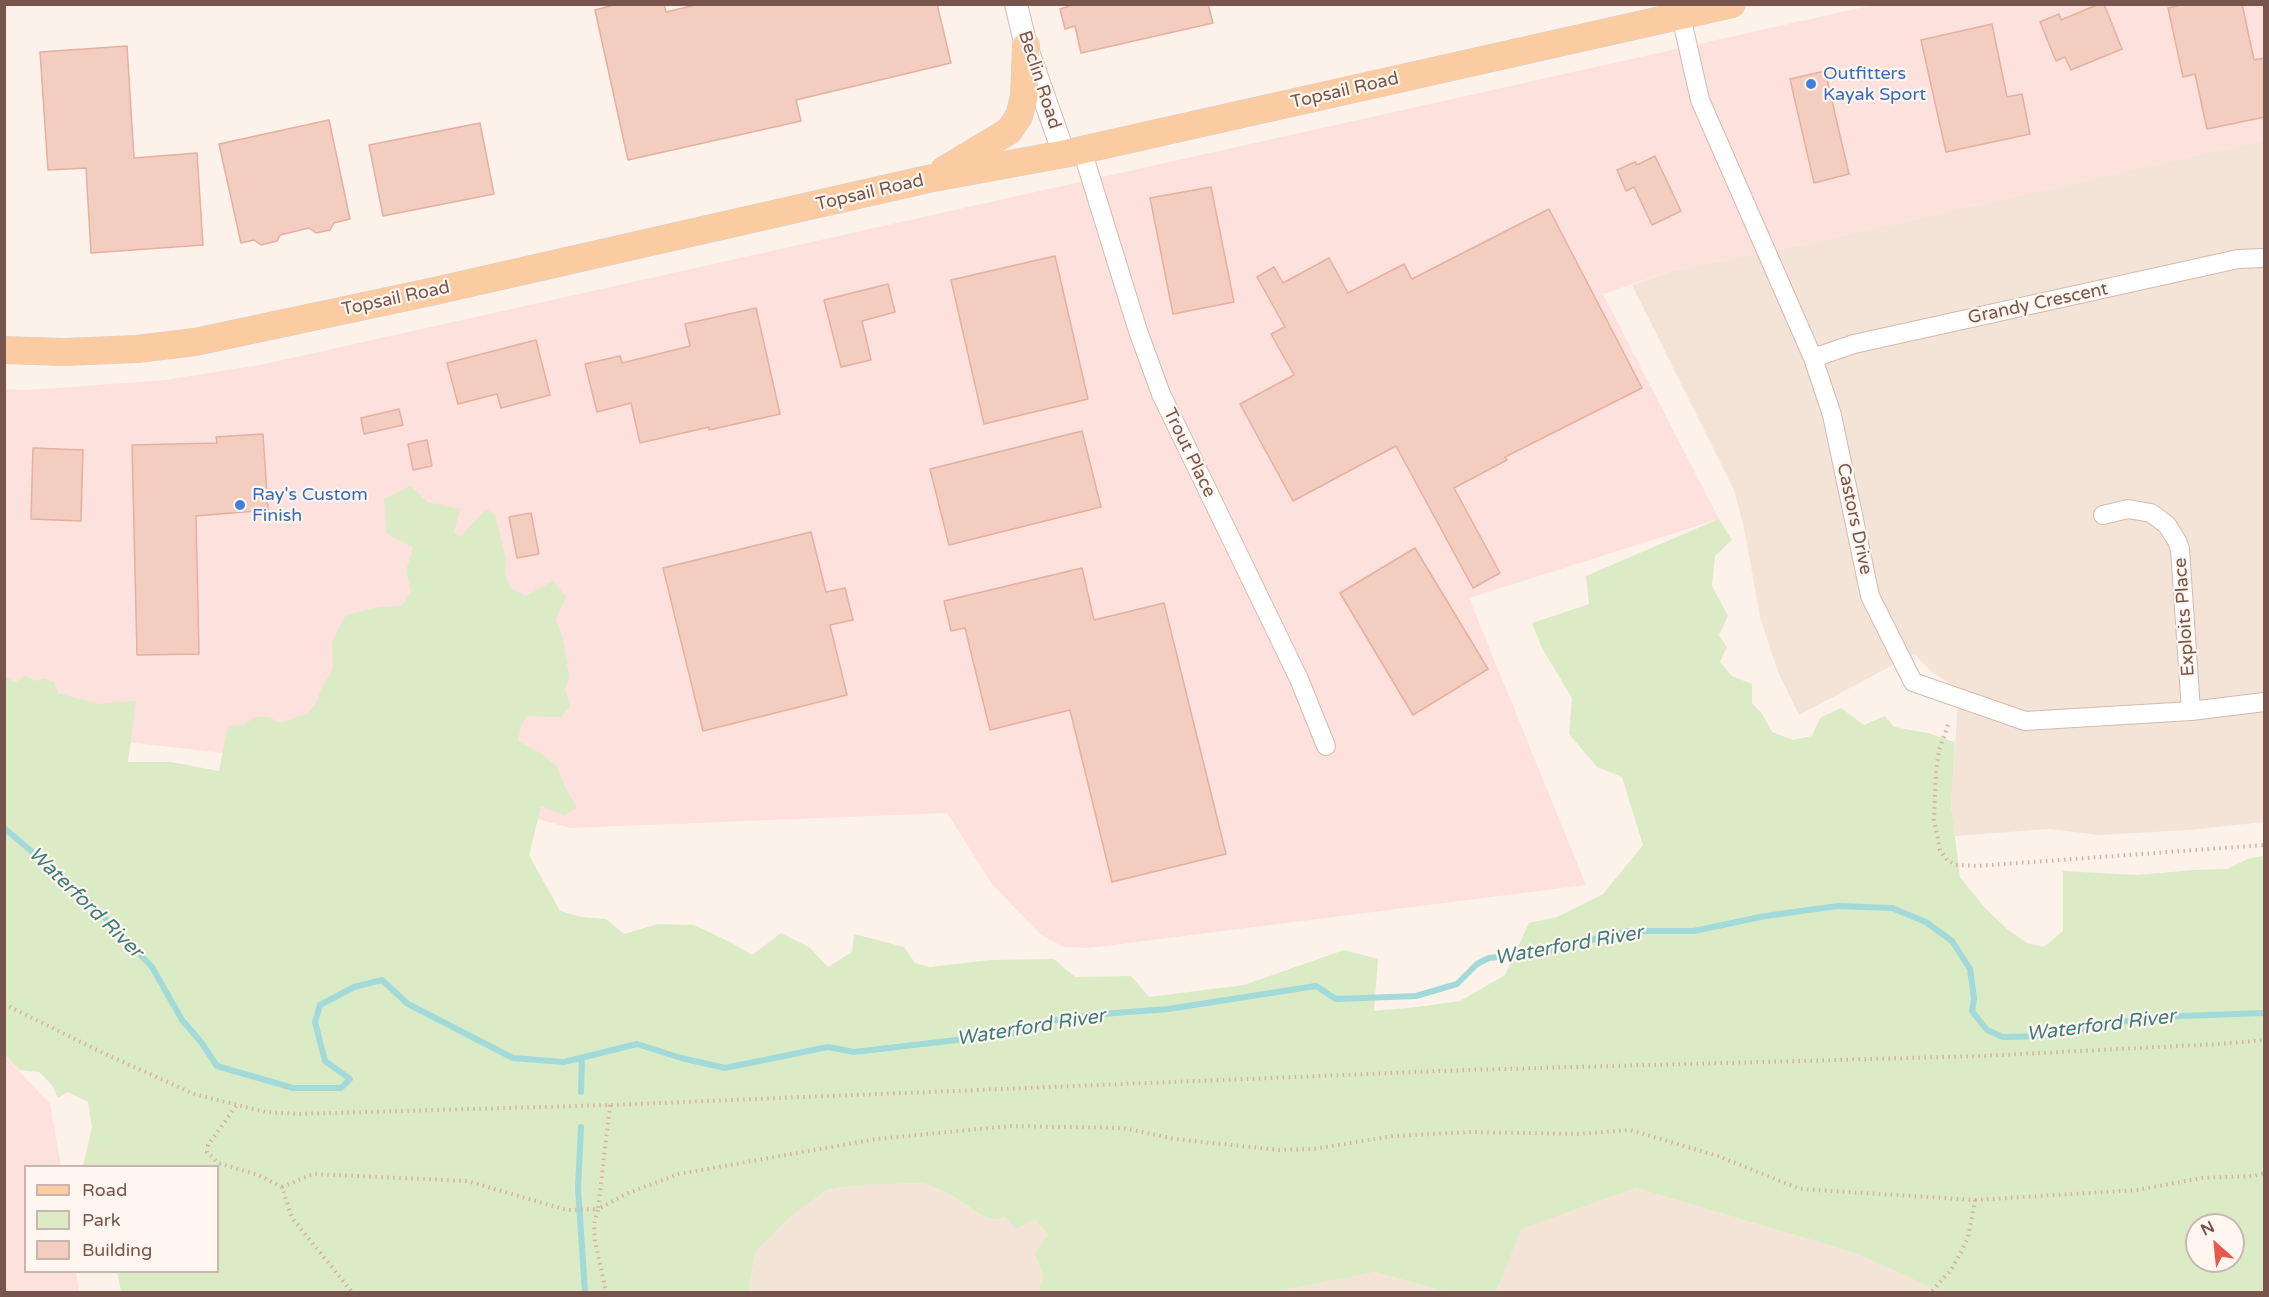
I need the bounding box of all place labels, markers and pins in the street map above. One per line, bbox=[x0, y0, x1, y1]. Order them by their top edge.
place label: Outfitters Kayak Sport bbox=[1823, 63, 1926, 106]
marker: Outfitters Kayak Sport bbox=[1804, 77, 1818, 91]
place label: Ray's Custom Finish bbox=[252, 484, 368, 526]
marker: Ray's Custom Finish bbox=[233, 498, 247, 512]

